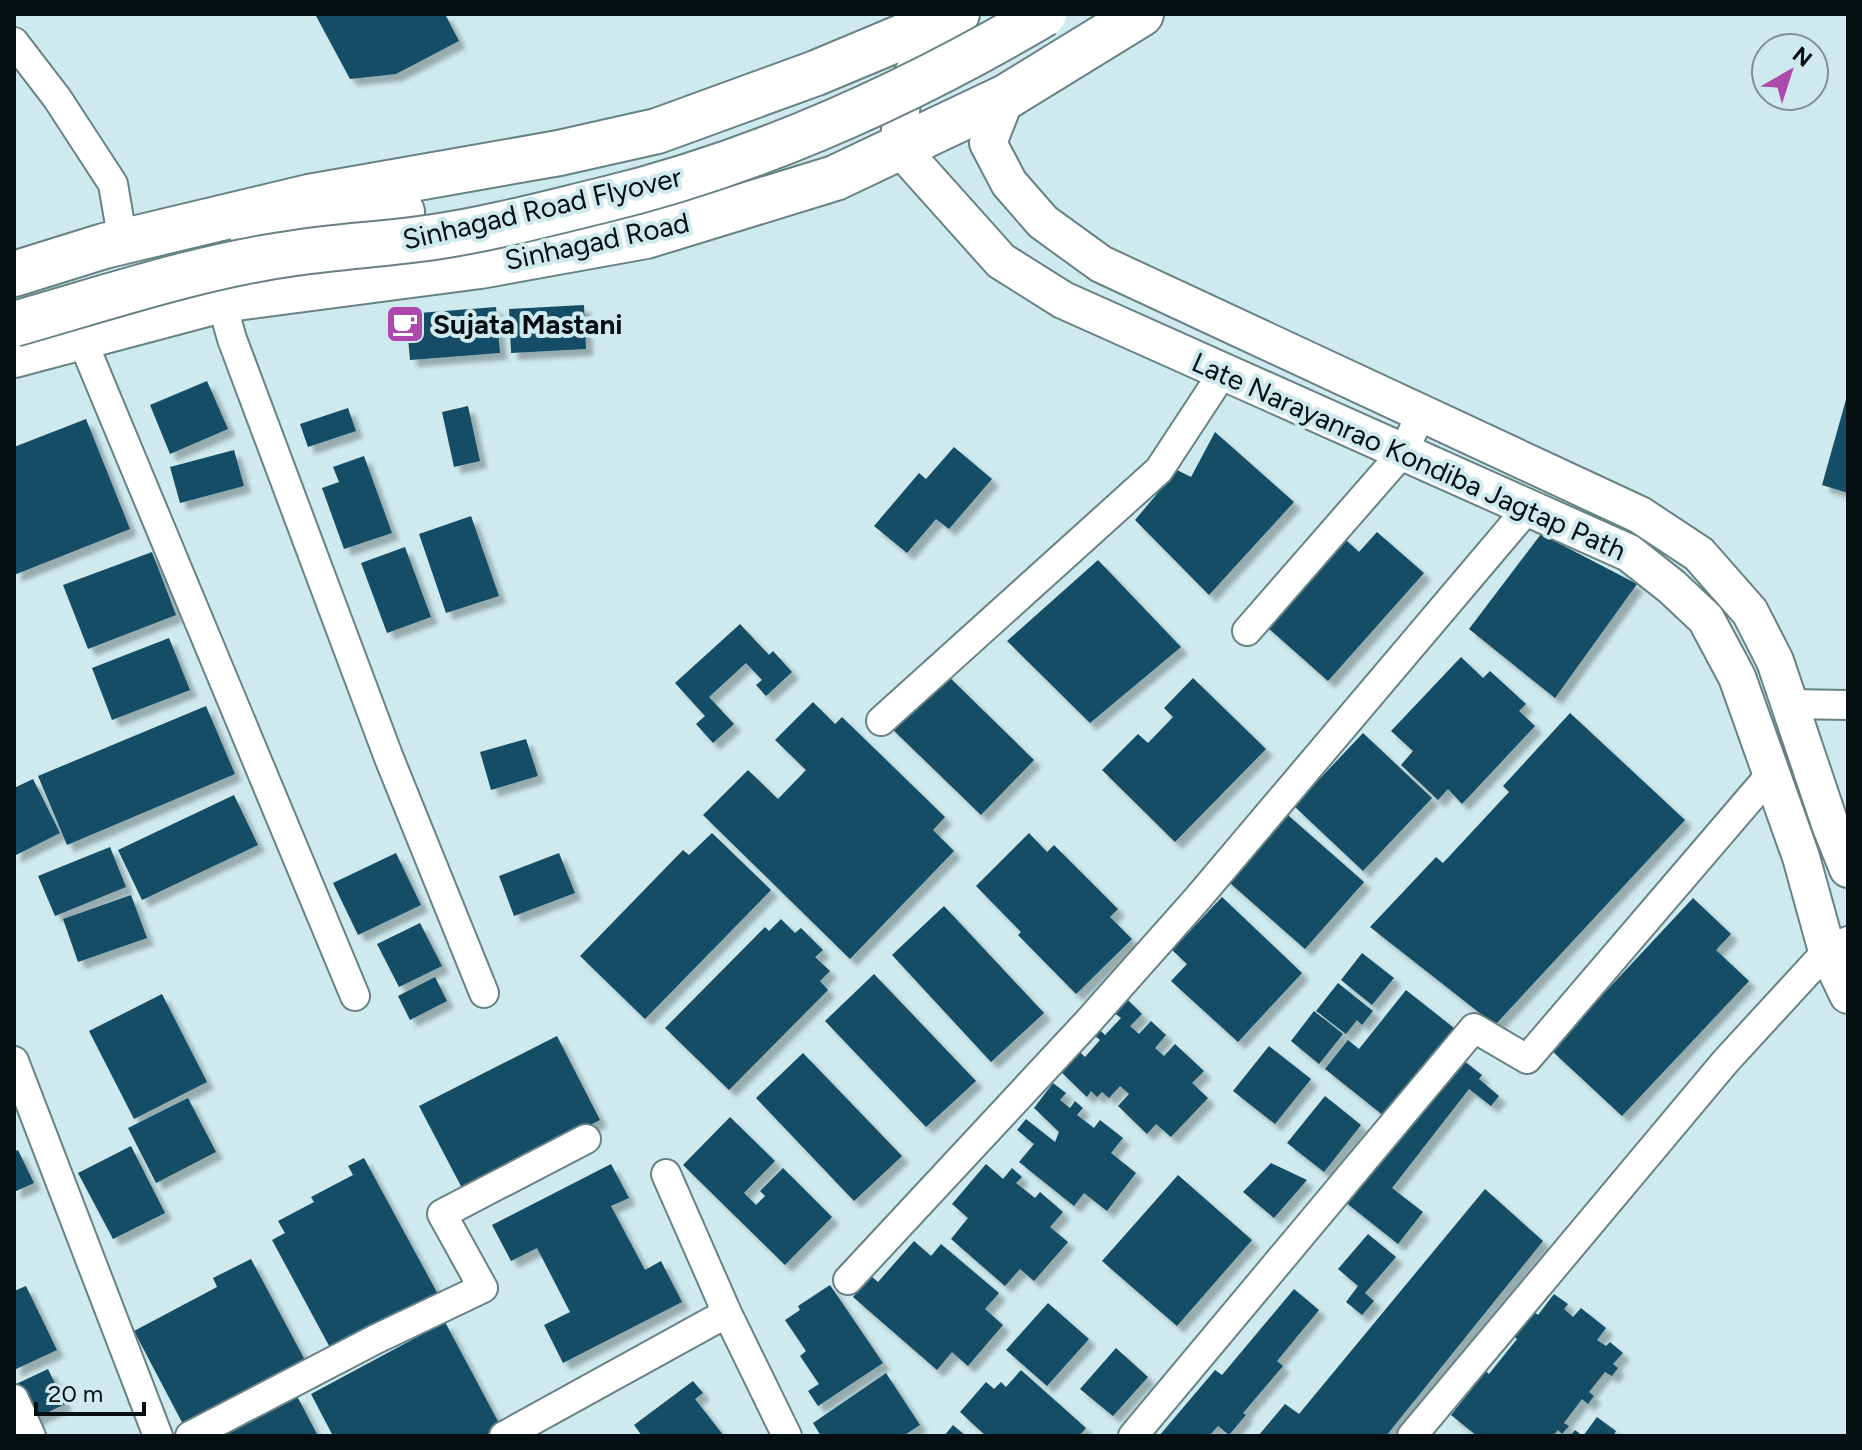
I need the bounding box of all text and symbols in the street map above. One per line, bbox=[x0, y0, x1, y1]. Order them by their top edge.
north arrow bbox=[1750, 32, 1830, 112]
text: N bbox=[1787, 41, 1817, 73]
street label: Sinhagad Road Flyover bbox=[399, 160, 685, 256]
street label: Sinhagad Road bbox=[502, 205, 692, 277]
cafe icon: Sujata Mastani bbox=[384, 303, 426, 345]
place label: Sujata Mastani bbox=[433, 307, 623, 341]
street label: Late Narayanrao Kondiba Jagtap Path bbox=[1187, 345, 1631, 567]
scale bar bbox=[36, 1366, 144, 1416]
text: 20 m bbox=[48, 1379, 103, 1408]

